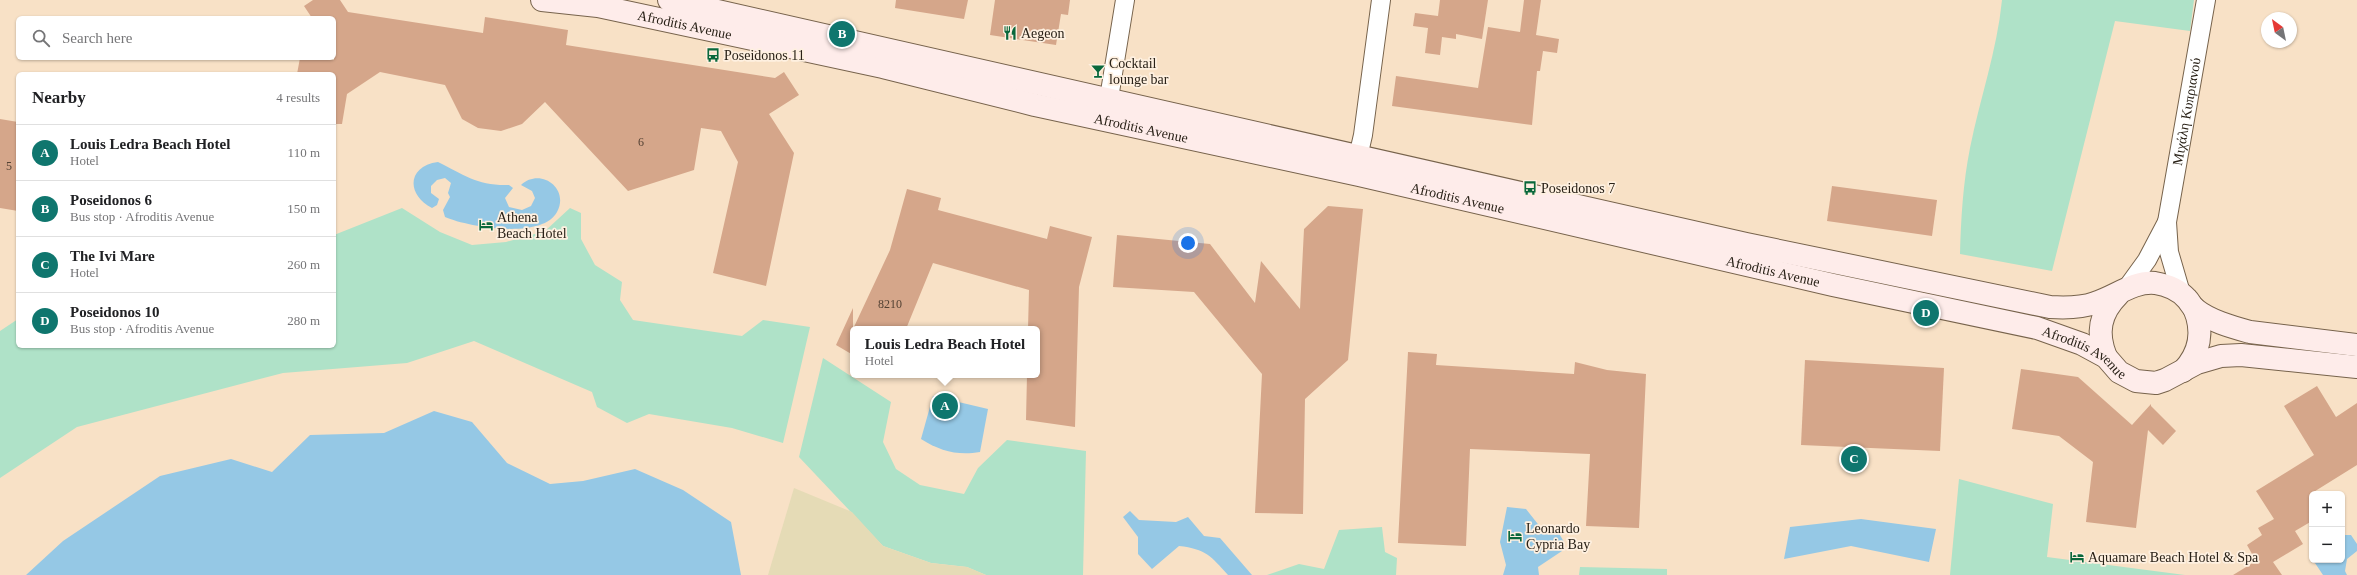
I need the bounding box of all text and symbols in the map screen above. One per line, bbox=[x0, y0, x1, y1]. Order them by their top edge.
street label: Afroditis Avenue bbox=[636, 7, 733, 42]
north arrow bbox=[2261, 12, 2297, 48]
search box bbox=[16, 16, 336, 60]
pin: B bbox=[829, 19, 855, 49]
restaurant icon: Aegeon bbox=[1002, 25, 1018, 41]
place label: Aegeon bbox=[1021, 26, 1065, 41]
icon: search bbox=[30, 27, 52, 49]
text: Search here bbox=[62, 30, 132, 46]
bus stop icon: Poseidonos 11 bbox=[705, 47, 721, 63]
place label: Poseidonos 11 bbox=[724, 48, 805, 63]
place label: Cocktail lounge bar bbox=[1109, 56, 1169, 87]
street label: Μιχάλη Κυπριανού bbox=[2170, 56, 2203, 167]
bar icon: Cocktail lounge bar bbox=[1090, 63, 1106, 79]
text: Nearby bbox=[32, 88, 86, 107]
text: 4 results bbox=[276, 90, 320, 105]
street label: Afroditis Avenue bbox=[1093, 110, 1190, 145]
house number: 6 bbox=[638, 135, 644, 149]
text: Louis Ledra Beach Hotel bbox=[70, 136, 230, 152]
text: A bbox=[40, 145, 50, 160]
text: 110 m bbox=[288, 145, 320, 160]
text: Hotel bbox=[70, 153, 99, 168]
house number: 5 bbox=[6, 159, 12, 173]
street label: Afroditis Avenue bbox=[1409, 180, 1506, 216]
bus stop icon: Poseidonos 7 bbox=[1522, 180, 1538, 196]
place label: Poseidonos 7 bbox=[1541, 181, 1615, 196]
text: Poseidonos 6 bbox=[70, 192, 152, 208]
text: B bbox=[41, 201, 49, 216]
text: 150 m bbox=[287, 201, 320, 216]
text: Bus stop · Afroditis Avenue bbox=[70, 209, 214, 224]
place label: Athena Beach Hotel bbox=[497, 210, 567, 241]
hotel icon: Athena Beach Hotel bbox=[478, 217, 494, 233]
your location bbox=[1178, 233, 1198, 253]
text: The Ivi Mare bbox=[70, 248, 155, 264]
street label: Afroditis Avenue bbox=[1725, 253, 1821, 289]
text: C bbox=[40, 257, 50, 272]
text: 260 m bbox=[287, 257, 320, 272]
text: Hotel bbox=[70, 265, 99, 280]
house number: 8210 bbox=[878, 297, 902, 311]
pin: D bbox=[1913, 298, 1939, 328]
text: Poseidonos 10 bbox=[70, 304, 160, 320]
text: D bbox=[40, 313, 50, 328]
text: 280 m bbox=[287, 313, 320, 328]
text: Bus stop · Afroditis Avenue bbox=[70, 321, 214, 336]
street label: Afroditis Avenue bbox=[2040, 323, 2129, 382]
popup bbox=[850, 326, 1040, 378]
text: Louis Ledra Beach Hotel bbox=[865, 336, 1025, 352]
text: Hotel bbox=[865, 353, 894, 368]
pin: A bbox=[932, 391, 958, 421]
pin: C bbox=[1841, 444, 1867, 474]
map controls bbox=[2309, 491, 2345, 563]
button: + bbox=[2309, 491, 2345, 527]
place label: Leonardo Cypria Bay bbox=[1526, 521, 1590, 552]
button: − bbox=[2309, 527, 2345, 563]
hotel icon: Leonardo Cypria Bay bbox=[1507, 528, 1523, 544]
hotel icon: Aquamare Beach Hotel & Spa bbox=[2069, 549, 2085, 565]
place label: Aquamare Beach Hotel & Spa bbox=[2088, 550, 2259, 565]

